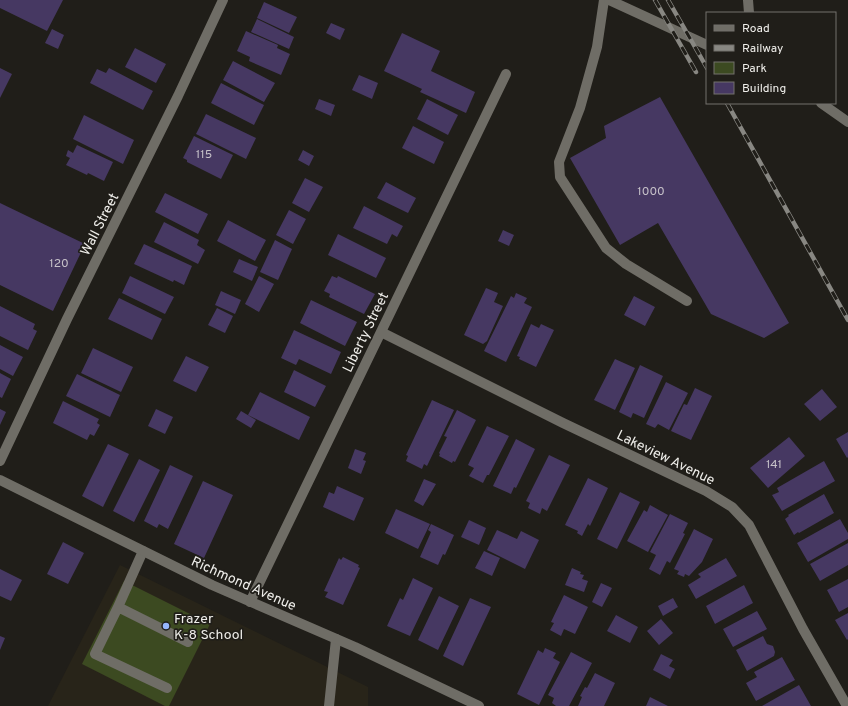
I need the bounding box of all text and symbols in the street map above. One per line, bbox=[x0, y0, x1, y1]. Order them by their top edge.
legend bbox=[706, 12, 836, 104]
text: Road bbox=[742, 21, 770, 37]
text: Railway bbox=[742, 41, 783, 57]
text: Park bbox=[742, 61, 767, 77]
text: Building bbox=[742, 81, 786, 97]
house number: 115 bbox=[196, 147, 212, 163]
house number: 1000 bbox=[637, 184, 665, 200]
street label: Wall Street bbox=[77, 191, 123, 259]
house number: 120 bbox=[49, 256, 69, 272]
street label: Liberty Street bbox=[340, 290, 393, 376]
street label: Lakeview Avenue bbox=[613, 427, 717, 489]
house number: 141 bbox=[766, 457, 782, 473]
street label: Richmond Avenue bbox=[188, 554, 299, 615]
place label: Frazer K-8 School bbox=[174, 611, 243, 644]
marker: Frazer K-8 School bbox=[161, 621, 171, 631]

